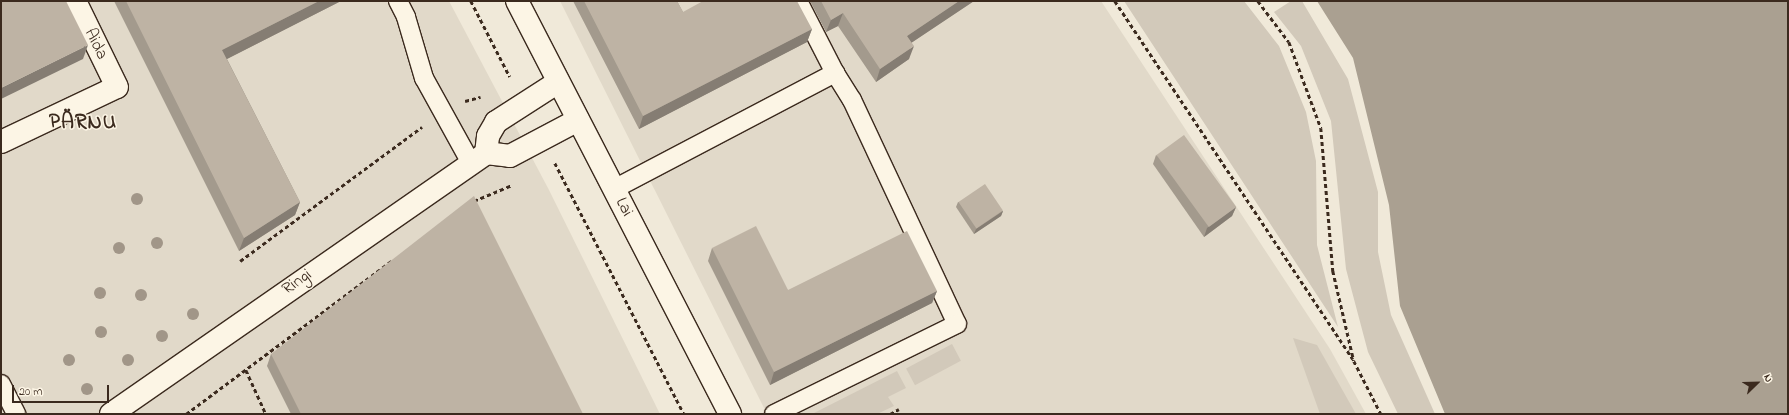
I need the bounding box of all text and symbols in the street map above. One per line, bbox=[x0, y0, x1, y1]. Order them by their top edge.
street label: Aida bbox=[80, 25, 112, 63]
district label: PÄRNU bbox=[49, 110, 117, 136]
street label: Lai bbox=[611, 194, 637, 220]
street label: Ringi bbox=[278, 265, 316, 299]
north arrow bbox=[1737, 363, 1777, 403]
text: N bbox=[1759, 372, 1777, 385]
scale bar bbox=[14, 377, 111, 403]
text: 20 m bbox=[19, 383, 42, 401]

